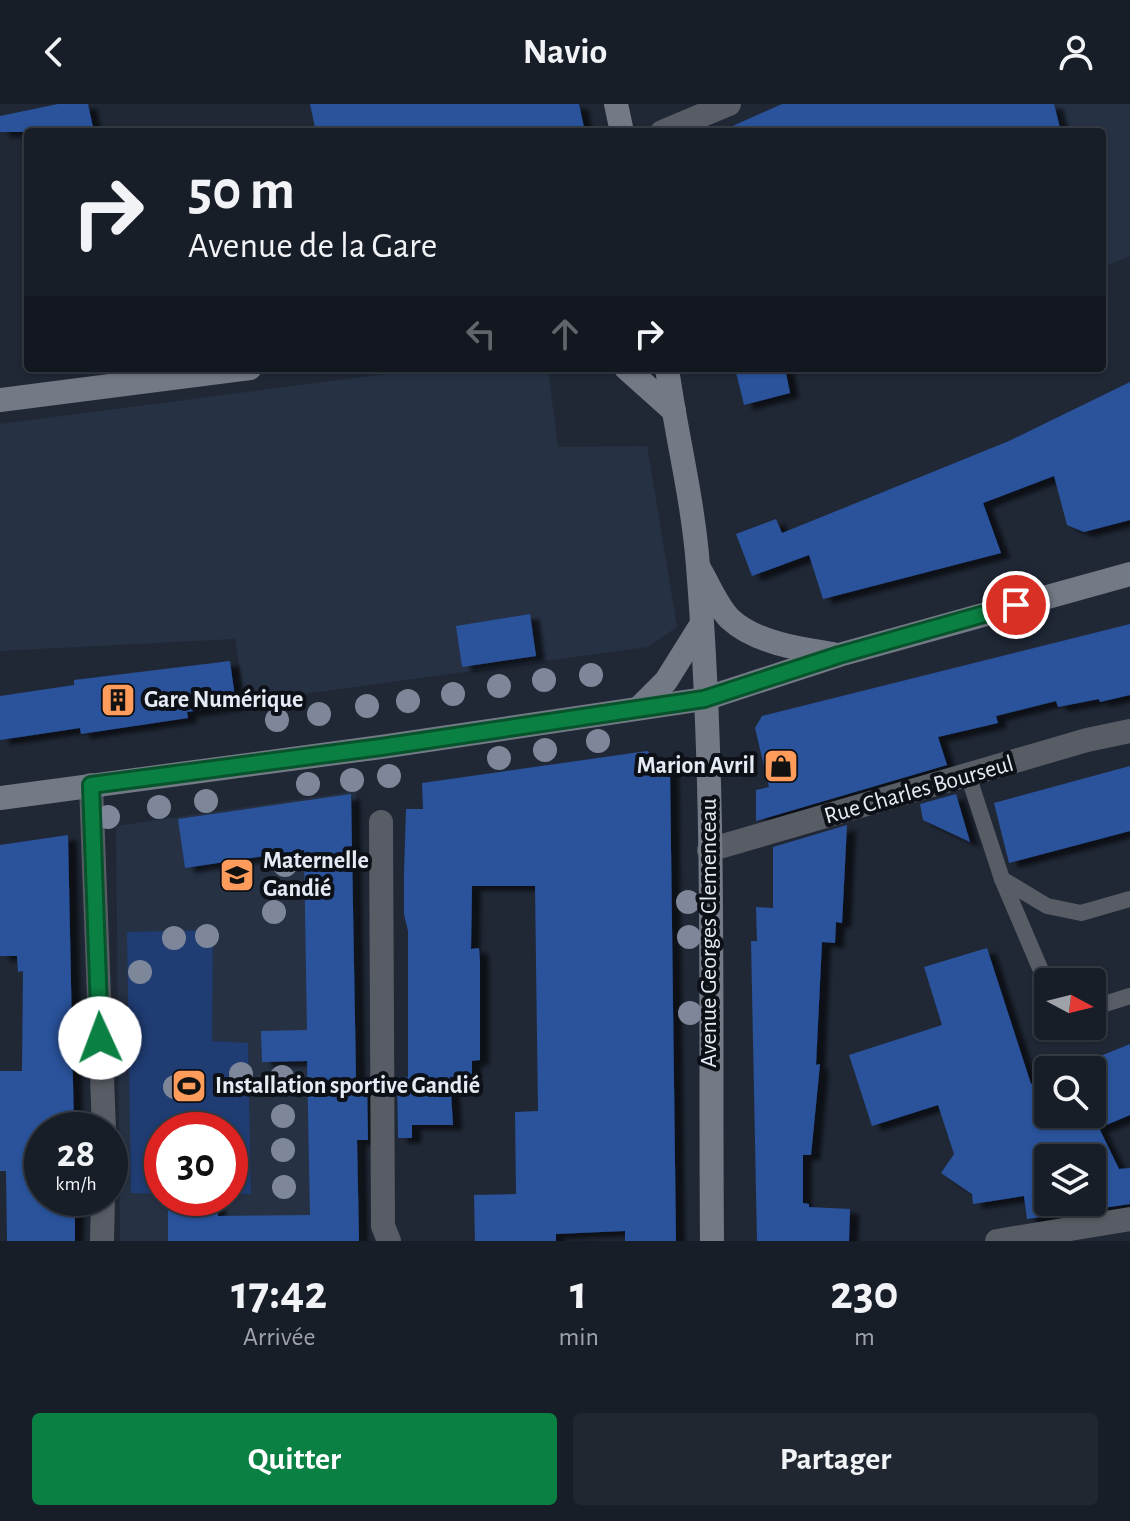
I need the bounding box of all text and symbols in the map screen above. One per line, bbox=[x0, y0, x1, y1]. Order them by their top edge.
icon: back bbox=[32, 30, 76, 74]
icon: person bbox=[1054, 30, 1098, 74]
text: Navio bbox=[523, 34, 607, 70]
icon: right bbox=[56, 160, 160, 264]
text: 50 m bbox=[188, 163, 295, 219]
text: Avenue de la Gare bbox=[188, 228, 437, 264]
icon: left bbox=[459, 312, 503, 356]
icon: ahead bbox=[543, 312, 587, 356]
icon: right bbox=[627, 312, 671, 356]
pin bbox=[982, 571, 1050, 639]
icon: arrive bbox=[994, 583, 1038, 627]
building icon: Gare Numérique bbox=[99, 681, 137, 719]
place label: Gare Numérique bbox=[144, 688, 303, 712]
shop icon: Marion Avril bbox=[762, 747, 800, 785]
street label: Rue Charles Bourseul bbox=[822, 751, 1016, 829]
place label: Marion Avril bbox=[637, 754, 755, 778]
street label: Avenue Georges Clemenceau bbox=[697, 798, 721, 1068]
place label: Maternelle Gandié bbox=[263, 849, 369, 901]
school or university icon: Maternelle Gandié bbox=[218, 856, 256, 894]
north arrow bbox=[1034, 968, 1106, 1040]
map controls bbox=[1034, 968, 1106, 1216]
position arrow bbox=[58, 996, 142, 1080]
button: search bbox=[1034, 1056, 1106, 1128]
sports icon: Installation sportive Gandié bbox=[170, 1067, 208, 1105]
place label: Installation sportive Gandié bbox=[215, 1074, 480, 1098]
speed limit sign: 30 bbox=[144, 1112, 248, 1216]
text: 28 bbox=[57, 1134, 95, 1174]
button: layers bbox=[1034, 1144, 1106, 1216]
text: km/h bbox=[55, 1174, 97, 1194]
text: 17:42 bbox=[231, 1270, 327, 1318]
text: 1 bbox=[570, 1270, 587, 1318]
text: 230 bbox=[830, 1270, 899, 1318]
text: Arrivée bbox=[243, 1324, 315, 1350]
text: min bbox=[558, 1324, 599, 1350]
text: m bbox=[854, 1324, 875, 1350]
button: Quitter bbox=[32, 1413, 557, 1505]
button: Partager bbox=[573, 1413, 1098, 1505]

